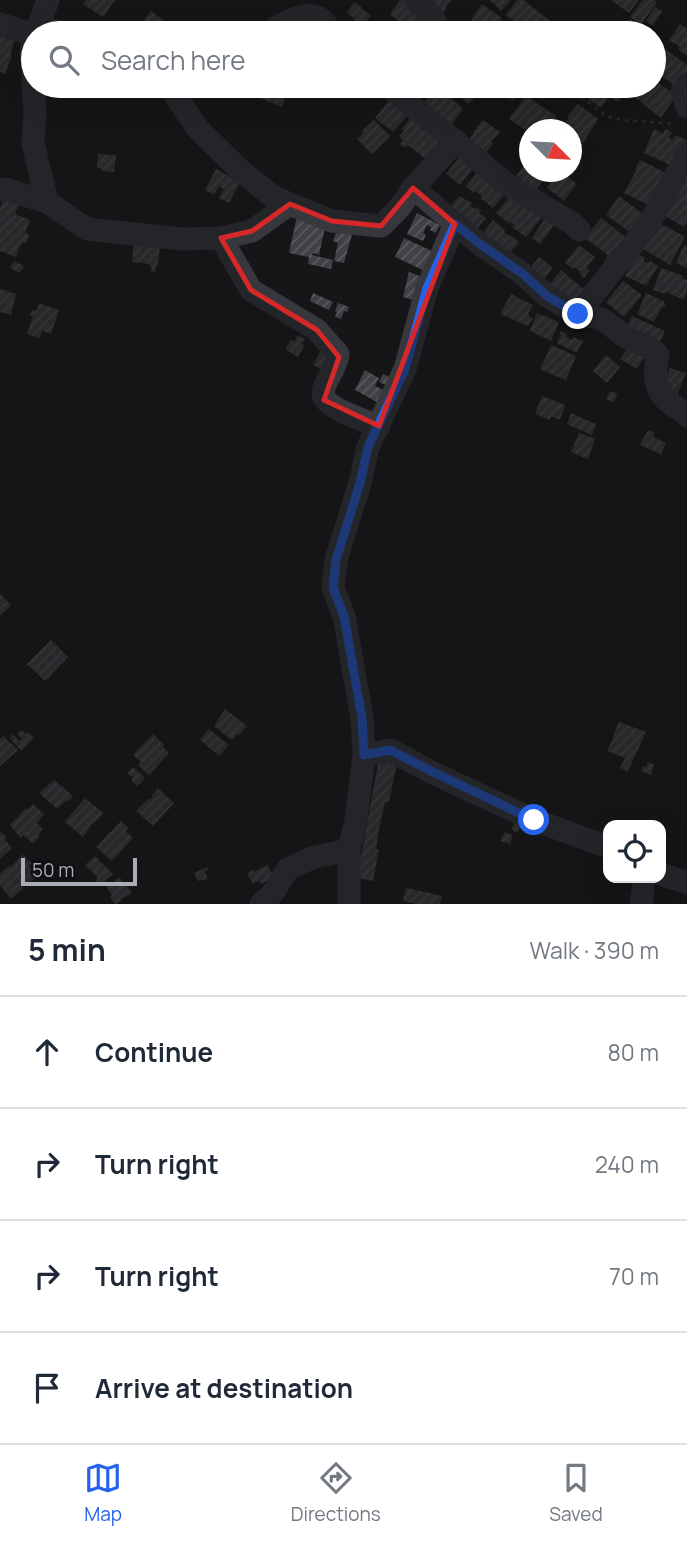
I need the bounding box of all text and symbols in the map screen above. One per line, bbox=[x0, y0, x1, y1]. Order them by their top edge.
search box bbox=[21, 21, 666, 98]
icon: search bbox=[45, 41, 83, 79]
text: Search here bbox=[101, 42, 246, 78]
north arrow bbox=[519, 119, 582, 182]
route end bbox=[562, 298, 593, 329]
route start bbox=[518, 804, 549, 835]
map controls bbox=[603, 820, 666, 883]
button: locate bbox=[603, 820, 666, 883]
scale bar bbox=[21, 855, 136, 887]
text: 50 m bbox=[32, 857, 74, 883]
text: 5 min bbox=[28, 929, 106, 970]
text: Walk · 390 m bbox=[529, 934, 659, 966]
icon: ahead bbox=[28, 1033, 66, 1071]
text: Continue bbox=[95, 1034, 213, 1070]
text: 80 m bbox=[608, 1036, 659, 1068]
icon: right bbox=[28, 1145, 66, 1183]
text: Turn right bbox=[95, 1146, 219, 1182]
text: 240 m bbox=[595, 1148, 659, 1180]
icon: right bbox=[28, 1257, 66, 1295]
text: Turn right bbox=[95, 1258, 219, 1294]
text: 70 m bbox=[609, 1260, 659, 1292]
icon: arrive bbox=[28, 1369, 66, 1407]
text: Arrive at destination bbox=[95, 1370, 353, 1406]
tab: Map bbox=[84, 1459, 122, 1527]
tab: Directions bbox=[291, 1459, 381, 1527]
tab: Saved bbox=[549, 1459, 603, 1527]

